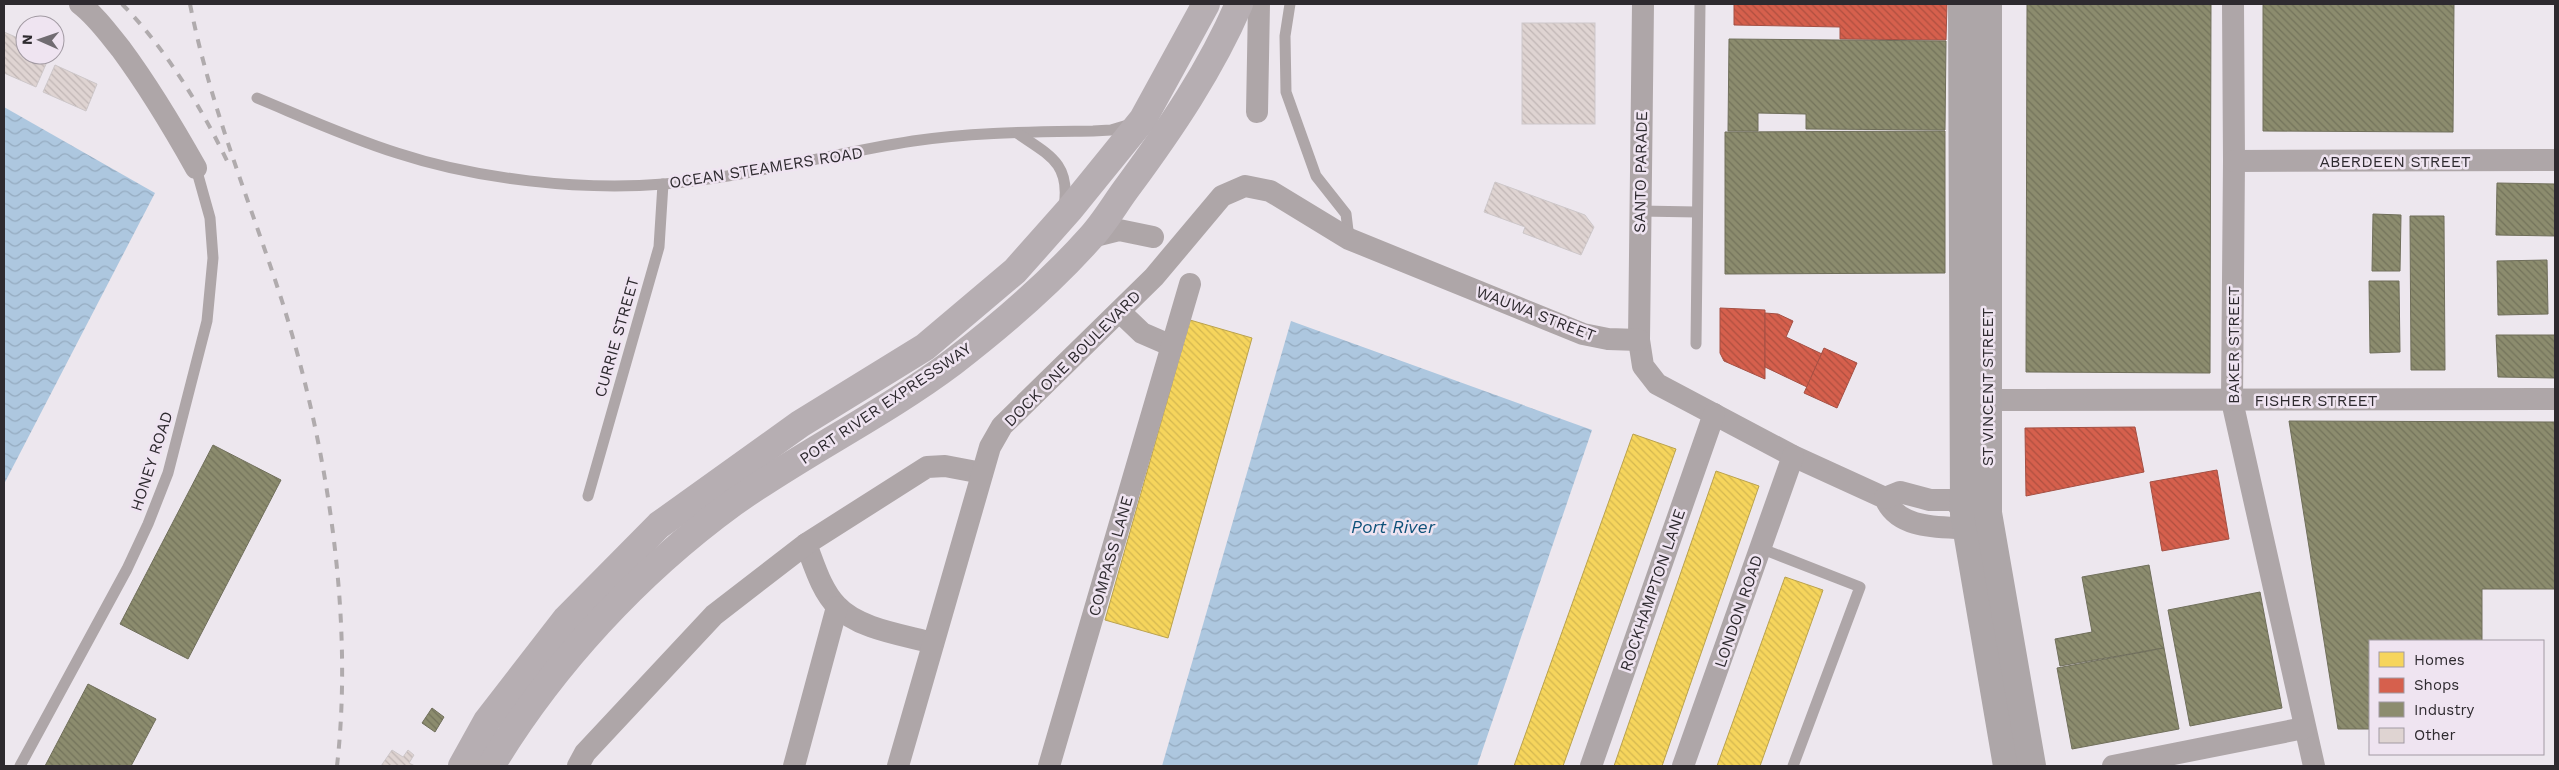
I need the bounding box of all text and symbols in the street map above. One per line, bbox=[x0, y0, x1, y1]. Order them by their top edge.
north arrow bbox=[15, 15, 65, 65]
text: N bbox=[19, 34, 35, 45]
street label: SANTO PARADE bbox=[1630, 111, 1651, 233]
street label: OCEAN STEAMERS ROAD bbox=[668, 143, 864, 192]
street label: ABERDEEN STREET bbox=[2319, 152, 2471, 171]
street label: CURRIE STREET bbox=[590, 275, 643, 399]
street label: WAUWA STREET bbox=[1473, 282, 1599, 345]
street label: DOCK ONE BOULEVARD bbox=[1000, 286, 1145, 431]
street label: BAKER STREET bbox=[2224, 286, 2243, 404]
street label: ST VINCENT STREET bbox=[1978, 307, 1997, 466]
street label: PORT RIVER EXPRESSWAY bbox=[796, 339, 975, 468]
street label: FISHER STREET bbox=[2255, 391, 2378, 410]
street label: HONEY ROAD bbox=[126, 409, 177, 513]
street label: COMPASS LANE bbox=[1084, 494, 1137, 618]
street label: ROCKHAMPTON LANE bbox=[1616, 507, 1689, 674]
water label: Port River bbox=[1351, 516, 1436, 537]
street label: LONDON ROAD bbox=[1710, 552, 1767, 670]
legend bbox=[2369, 640, 2544, 755]
text: Homes bbox=[2414, 651, 2465, 669]
text: Shops bbox=[2414, 676, 2459, 694]
text: Industry bbox=[2414, 701, 2475, 719]
text: Other bbox=[2414, 726, 2456, 744]

